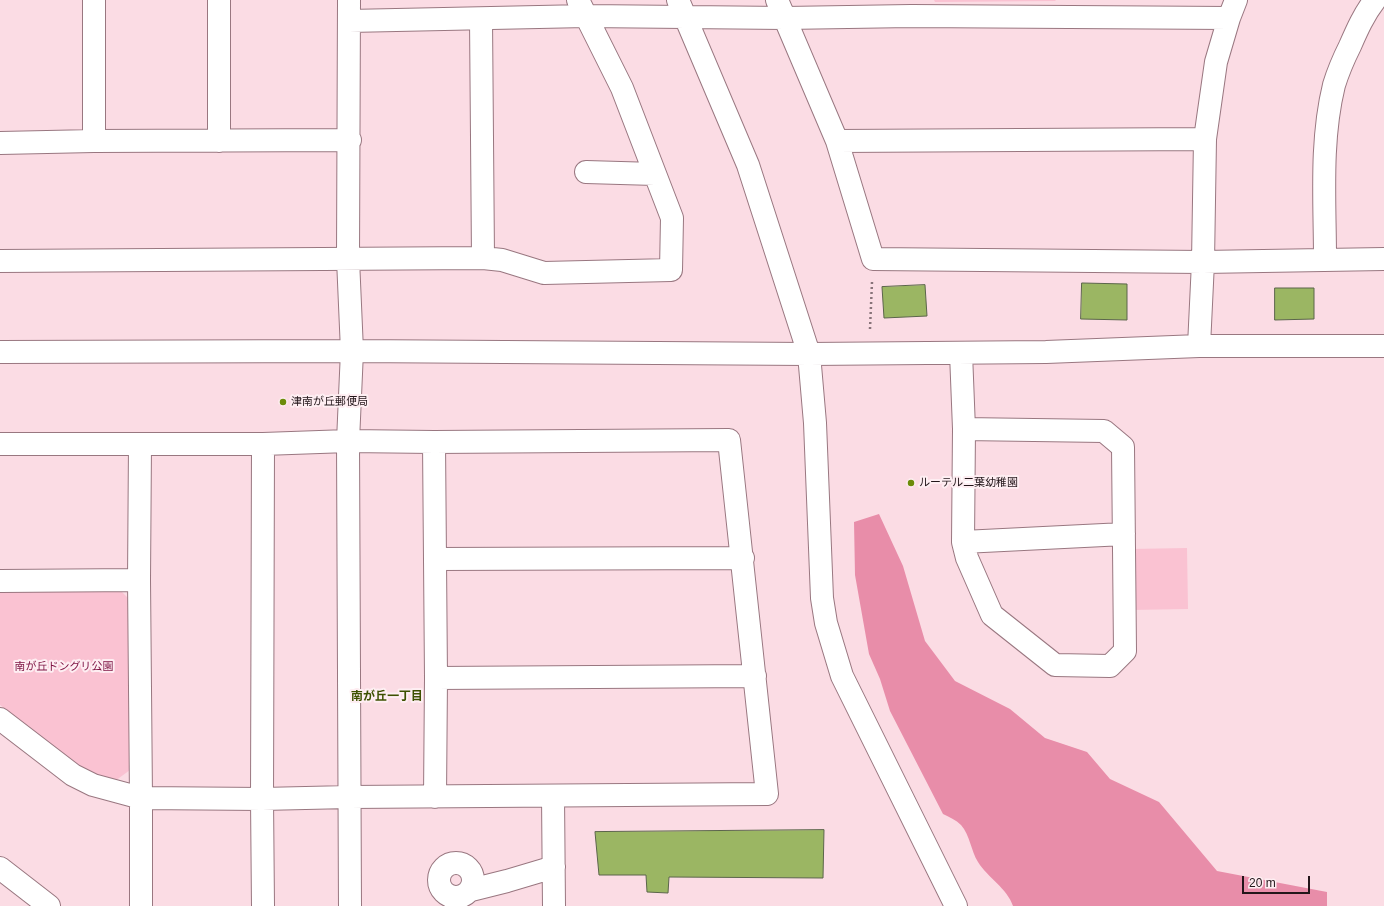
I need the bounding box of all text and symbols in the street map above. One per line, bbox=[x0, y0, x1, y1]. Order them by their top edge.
place label: 津南が丘郵便局 bbox=[291, 395, 368, 409]
marker: 津南が丘郵便局 bbox=[278, 397, 288, 407]
place label: ルーテル二葉幼稚園 bbox=[919, 476, 1018, 490]
marker: ルーテル二葉幼稚園 bbox=[906, 478, 916, 488]
park label: 南が丘ドングリ公園 bbox=[15, 660, 113, 674]
district label: 南が丘一丁目 bbox=[351, 690, 423, 704]
scale bar bbox=[1244, 868, 1312, 894]
text: 20 m bbox=[1249, 876, 1276, 890]

